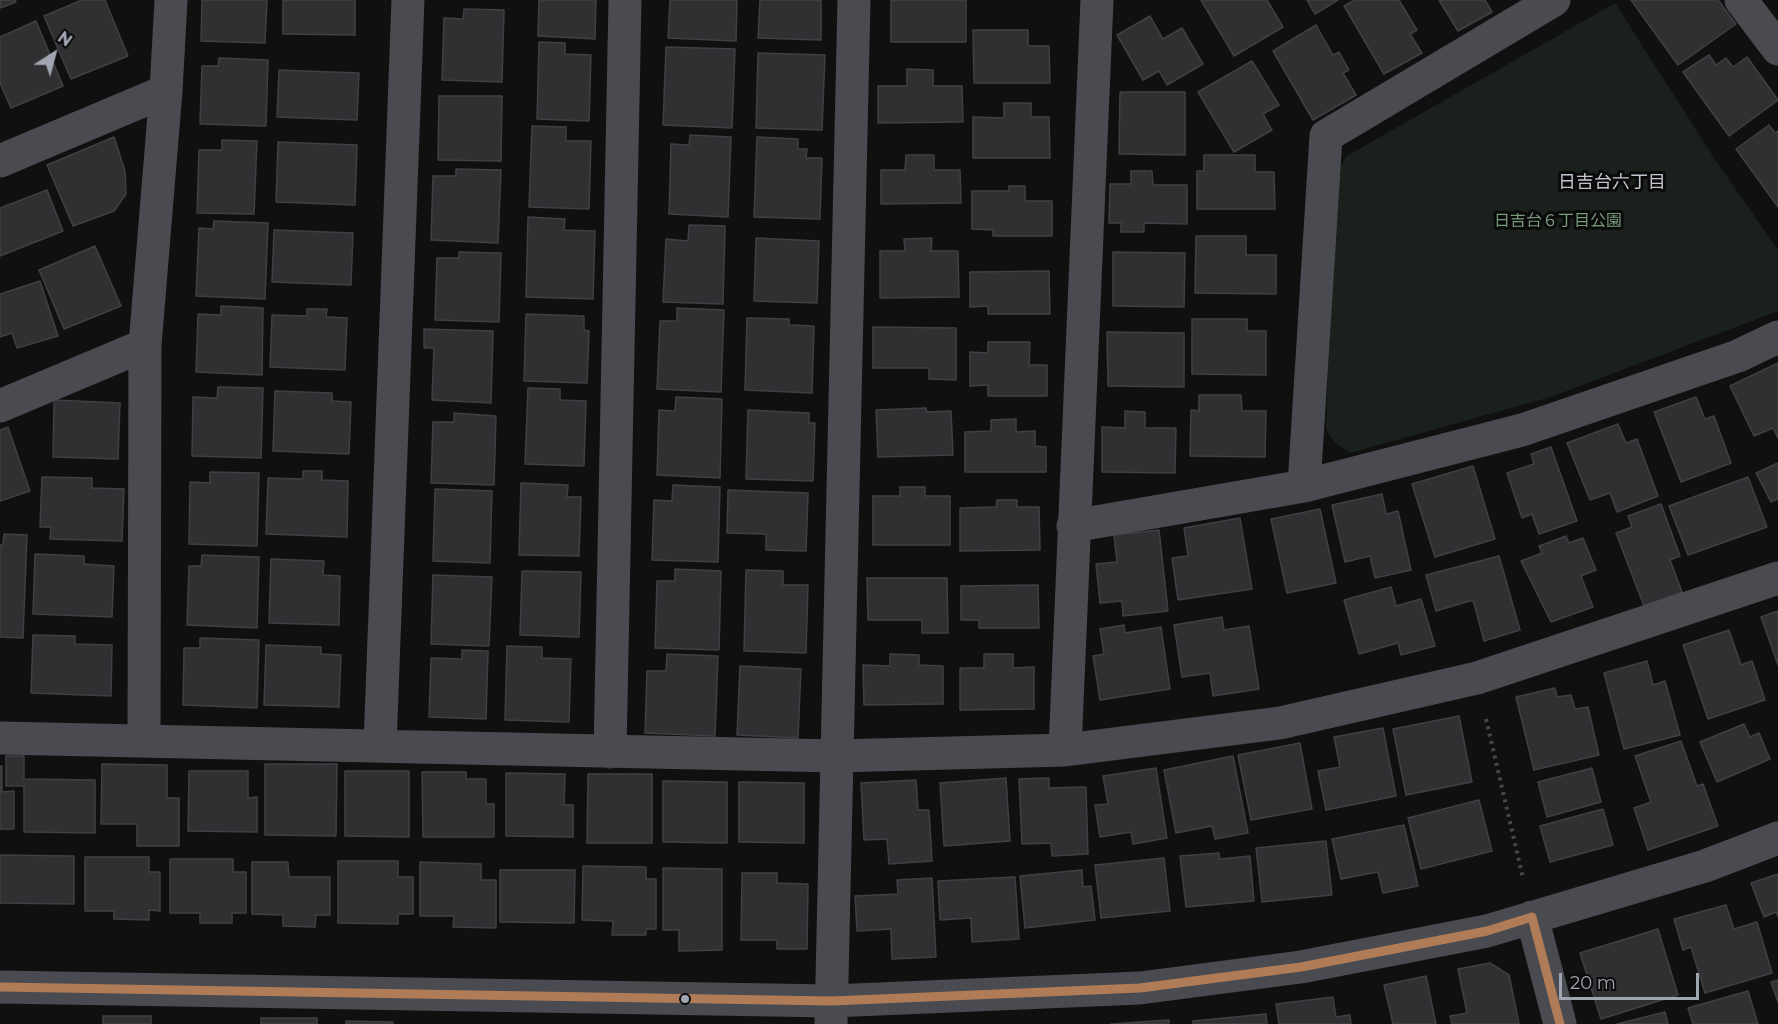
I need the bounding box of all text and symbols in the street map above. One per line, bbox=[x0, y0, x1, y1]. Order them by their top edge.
north arrow bbox=[24, 24, 84, 84]
text: N bbox=[54, 28, 76, 51]
district label: 日吉台六丁目 bbox=[1558, 172, 1666, 194]
park label: 日吉台６丁目公園 bbox=[1494, 211, 1622, 231]
scale bar bbox=[1562, 961, 1702, 999]
text: 20 m bbox=[1570, 972, 1616, 994]
unlabelled marker bbox=[679, 993, 691, 1005]

